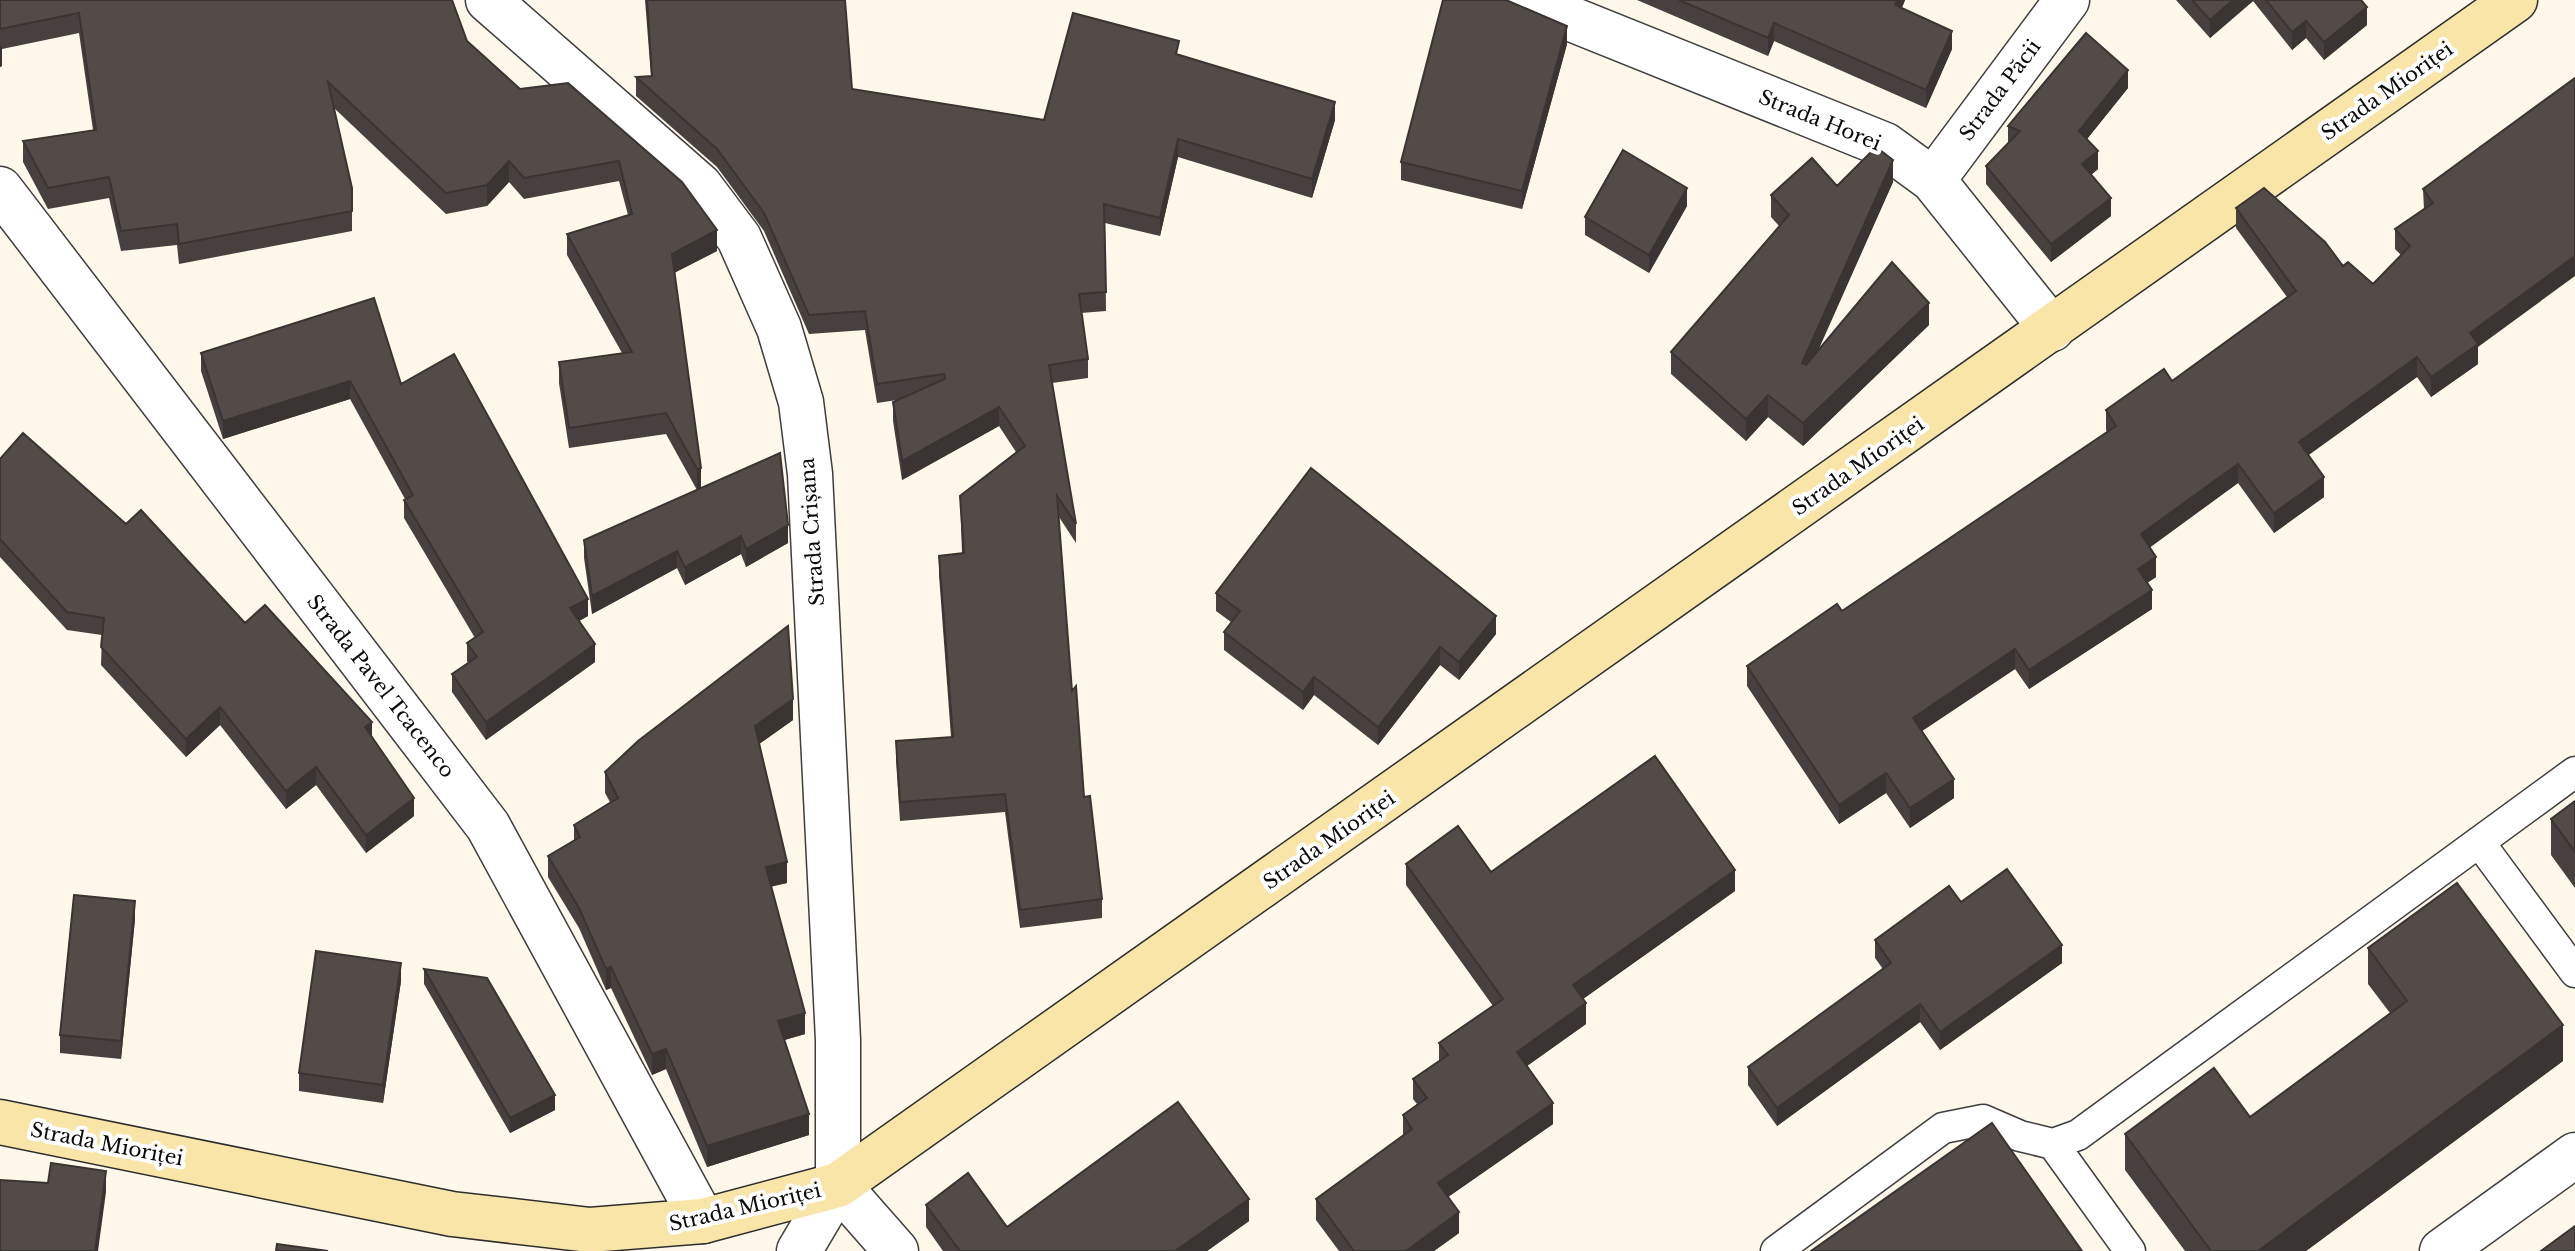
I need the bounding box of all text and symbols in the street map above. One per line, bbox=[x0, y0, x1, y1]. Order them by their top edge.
street label: Strada Păcii bbox=[1954, 35, 2046, 145]
street label: Strada Mioriței bbox=[2317, 37, 2458, 146]
street label: Strada Horei bbox=[1755, 85, 1885, 155]
street label: Strada Mioriței bbox=[1788, 412, 1929, 521]
street label: Strada Crișana bbox=[795, 456, 830, 607]
street label: Strada Pavel Tcacenco bbox=[302, 590, 460, 782]
street label: Strada Mioriței bbox=[1259, 786, 1400, 895]
street label: Strada Mioriței bbox=[28, 1117, 186, 1172]
street label: Strada Mioriței bbox=[667, 1178, 824, 1237]

